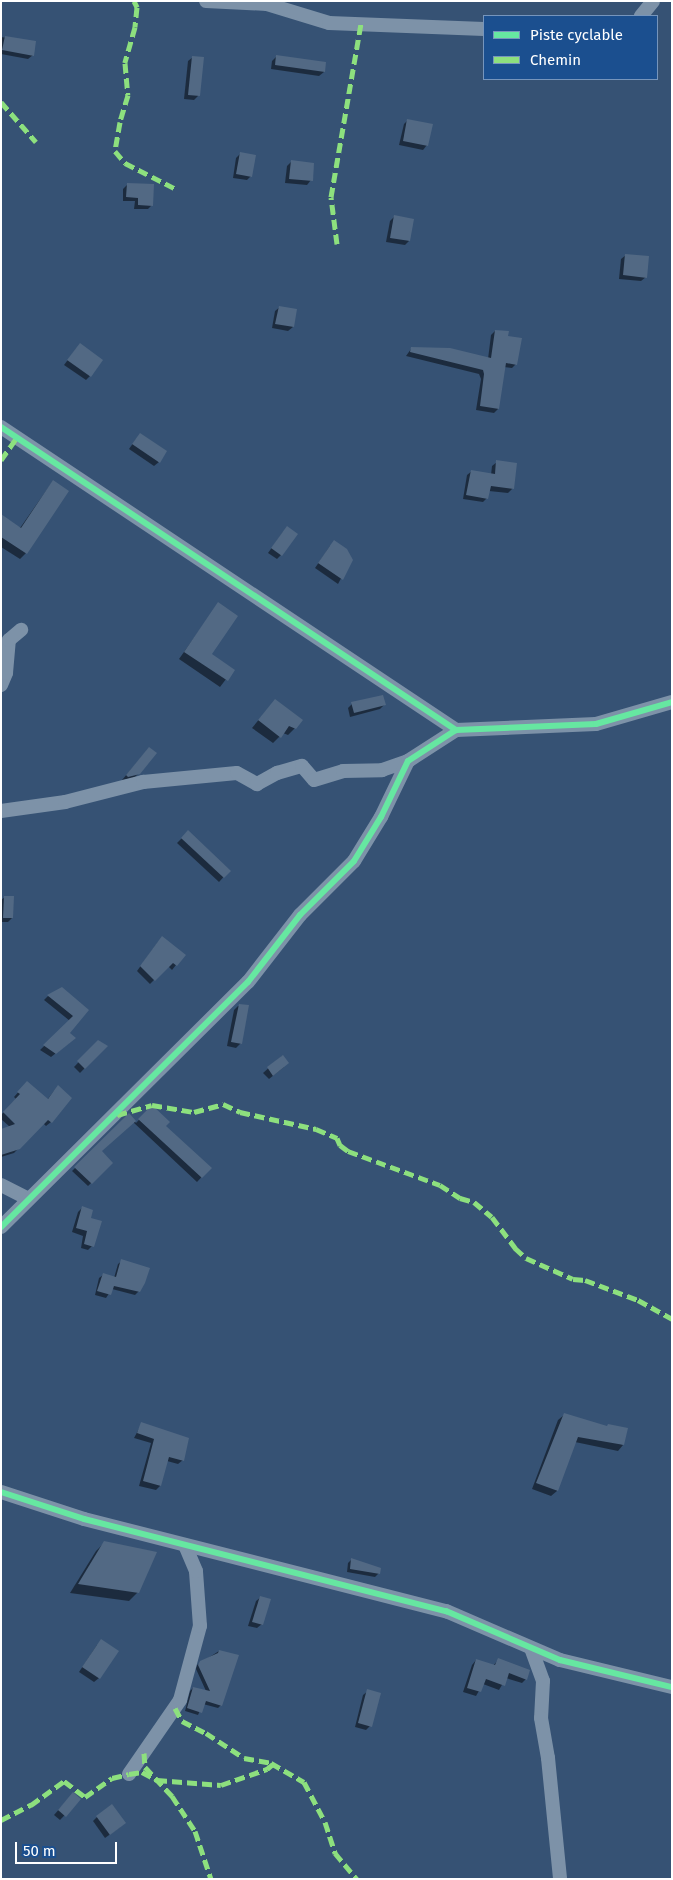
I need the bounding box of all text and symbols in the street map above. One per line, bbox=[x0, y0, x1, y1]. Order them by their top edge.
legend bbox=[483, 15, 658, 80]
text: Piste cyclable bbox=[530, 26, 623, 44]
text: Chemin bbox=[530, 51, 581, 69]
scale bar bbox=[18, 1832, 120, 1864]
text: 50 m bbox=[23, 1842, 56, 1860]

